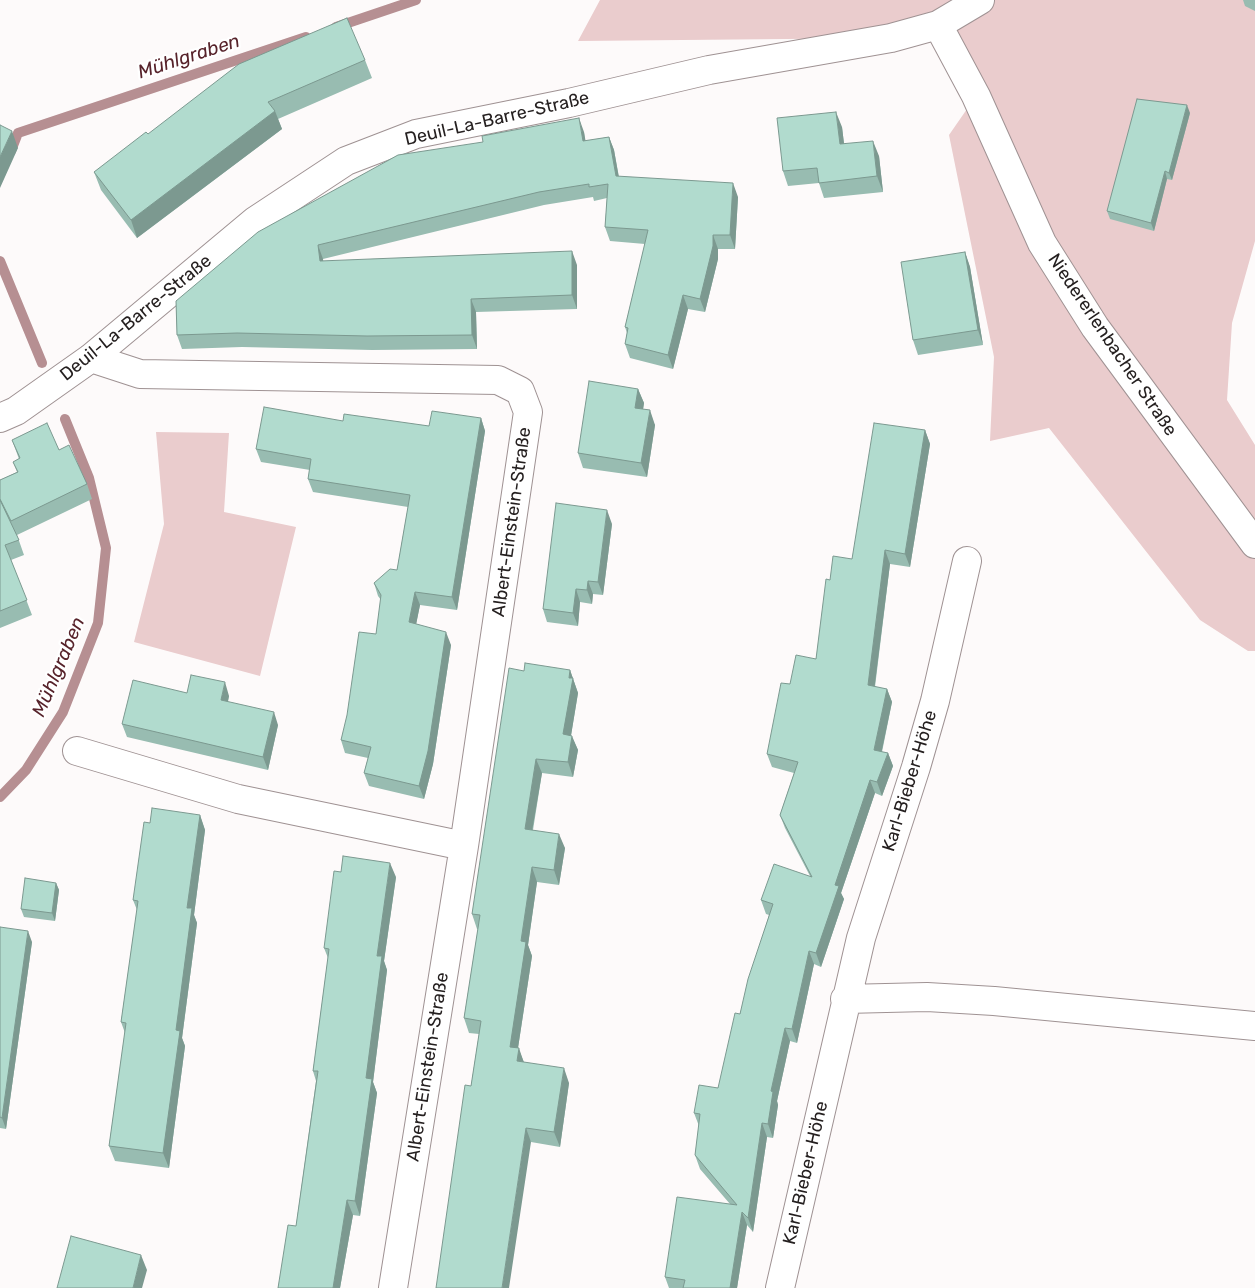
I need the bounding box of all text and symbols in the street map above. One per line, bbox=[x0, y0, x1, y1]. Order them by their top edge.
water label: Mühlgraben bbox=[135, 30, 243, 84]
street label: Deuil-La-Barre-Straße bbox=[403, 87, 591, 151]
street label: Deuil-La-Barre-Straße bbox=[56, 250, 216, 386]
street label: Niedererlenbacher Straße bbox=[1043, 250, 1181, 440]
street label: Albert-Einstein-Straße bbox=[488, 426, 536, 618]
water label: Mühlgraben bbox=[28, 614, 90, 720]
street label: Karl-Bieber-Höhe bbox=[878, 708, 942, 854]
street label: Albert-Einstein-Straße bbox=[402, 971, 454, 1163]
street label: Karl-Bieber-Höhe bbox=[779, 1099, 833, 1247]

